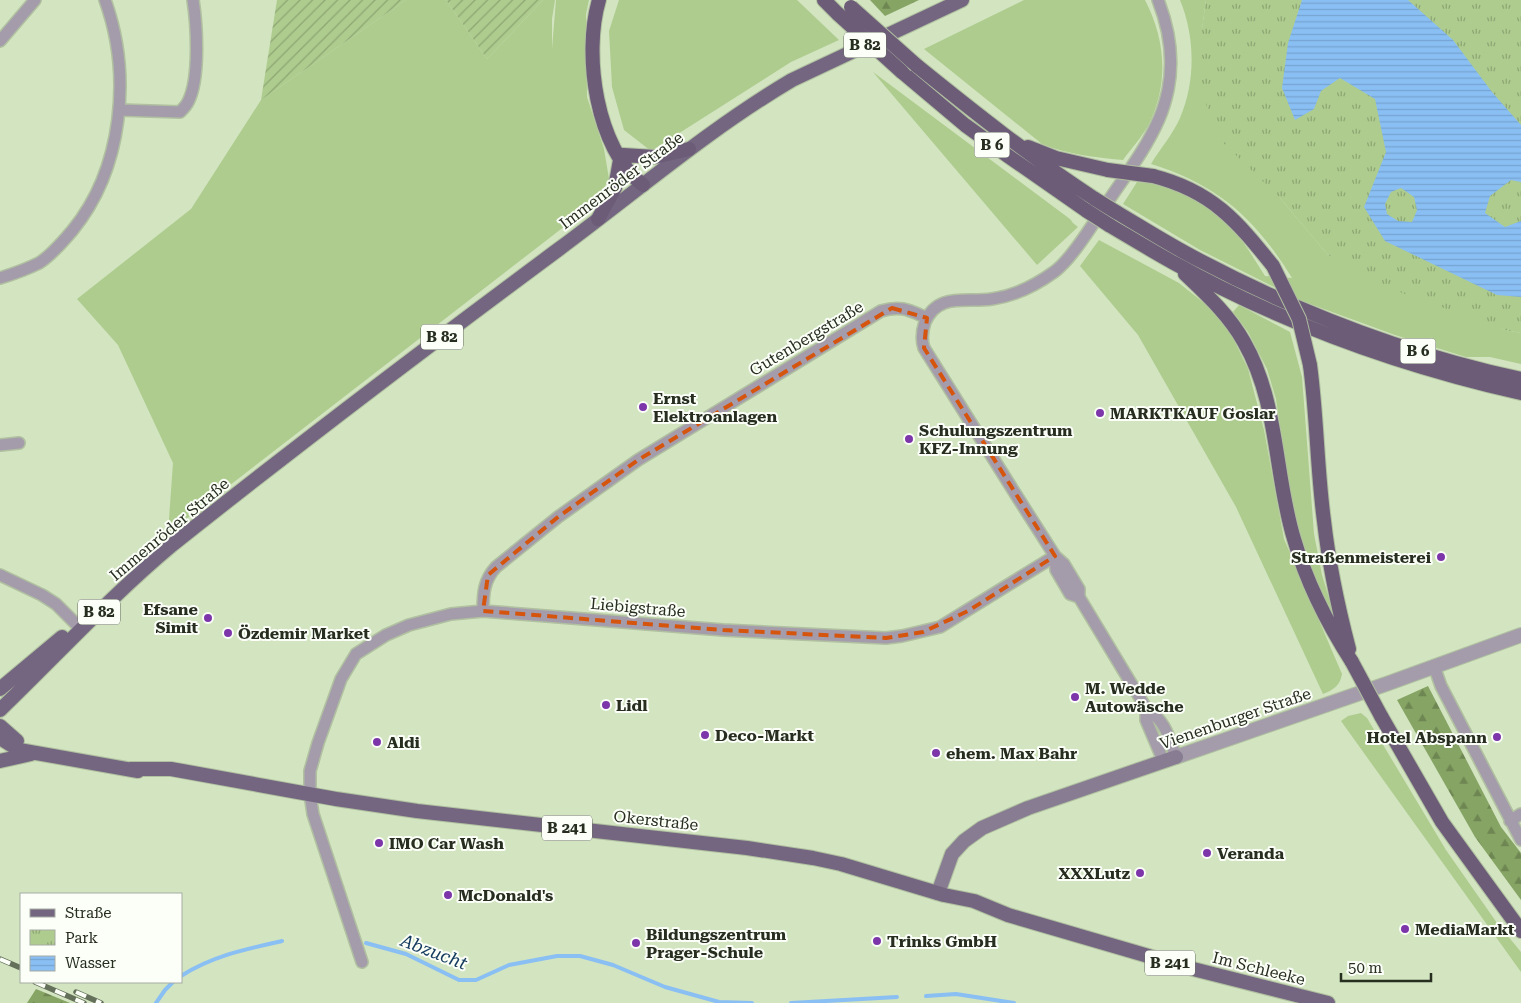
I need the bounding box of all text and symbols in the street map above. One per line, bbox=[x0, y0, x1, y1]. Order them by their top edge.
road number: B 82 bbox=[844, 32, 886, 58]
street label: Immenröder Straße bbox=[556, 128, 687, 233]
road number: B 6 bbox=[974, 132, 1010, 158]
street label: Gutenbergstraße bbox=[746, 297, 867, 380]
road number: B 82 bbox=[421, 324, 463, 350]
road number: B 6 bbox=[1400, 338, 1436, 364]
place label: Ernst Elektroanlagen bbox=[653, 389, 778, 426]
marker: Ernst Elektroanlagen bbox=[637, 401, 649, 413]
place label: MARKTKAUF Goslar bbox=[1110, 404, 1276, 423]
marker: MARKTKAUF Goslar bbox=[1094, 407, 1106, 419]
place label: Schulungszentrum KFZ-Innung bbox=[919, 421, 1073, 458]
marker: Schulungszentrum KFZ-Innung bbox=[903, 433, 915, 445]
street label: Immenröder Straße bbox=[106, 474, 233, 585]
place label: Straßenmeisterei bbox=[1291, 548, 1432, 567]
marker: Straßenmeisterei bbox=[1435, 551, 1447, 563]
street label: Liebigstraße bbox=[590, 594, 687, 621]
road number: B 82 bbox=[78, 600, 120, 624]
place label: Efsane Simit bbox=[143, 600, 199, 637]
marker: Efsane Simit bbox=[202, 612, 214, 624]
place label: Özdemir Market bbox=[238, 624, 370, 643]
marker: Özdemir Market bbox=[222, 627, 234, 639]
place label: M. Wedde Autowäsche bbox=[1085, 679, 1184, 716]
street label: Vienenburger Straße bbox=[1157, 684, 1313, 753]
marker: M. Wedde Autowäsche bbox=[1069, 691, 1081, 703]
place label: Lidl bbox=[616, 696, 648, 715]
marker: Lidl bbox=[600, 699, 612, 711]
place label: Deco-Markt bbox=[715, 726, 814, 745]
place label: Hotel Abspann bbox=[1367, 728, 1487, 747]
marker: Deco-Markt bbox=[699, 729, 711, 741]
marker: Hotel Abspann bbox=[1491, 731, 1503, 743]
place label: Aldi bbox=[387, 733, 421, 752]
marker: Aldi bbox=[371, 736, 383, 748]
place label: ehem. Max Bahr bbox=[946, 744, 1077, 763]
marker: ehem. Max Bahr bbox=[930, 747, 942, 759]
street label: Okerstraße bbox=[613, 807, 699, 834]
road number: B 241 bbox=[542, 816, 592, 840]
place label: IMO Car Wash bbox=[389, 834, 504, 853]
marker: IMO Car Wash bbox=[373, 837, 385, 849]
place label: Veranda bbox=[1217, 844, 1285, 863]
marker: Veranda bbox=[1201, 847, 1213, 859]
place label: XXXLutz bbox=[1059, 864, 1130, 883]
marker: XXXLutz bbox=[1134, 867, 1146, 879]
place label: McDonald's bbox=[458, 886, 553, 905]
marker: McDonald's bbox=[442, 889, 454, 901]
legend bbox=[20, 893, 182, 983]
text: Straße bbox=[65, 904, 112, 922]
place label: MediaMarkt bbox=[1415, 920, 1515, 939]
marker: MediaMarkt bbox=[1399, 923, 1411, 935]
place label: Bildungszentrum Prager-Schule bbox=[646, 925, 787, 962]
text: Park bbox=[65, 929, 99, 947]
water label: Abzucht bbox=[397, 929, 471, 974]
place label: Trinks GmbH bbox=[887, 932, 997, 951]
marker: Trinks GmbH bbox=[871, 935, 883, 947]
marker: Bildungszentrum Prager-Schule bbox=[630, 937, 642, 949]
street label: Im Schleeke bbox=[1211, 948, 1307, 989]
road number: B 241 bbox=[1145, 950, 1195, 976]
scale bar bbox=[1341, 950, 1431, 982]
text: Wasser bbox=[65, 954, 116, 972]
text: 50 m bbox=[1348, 959, 1383, 977]

